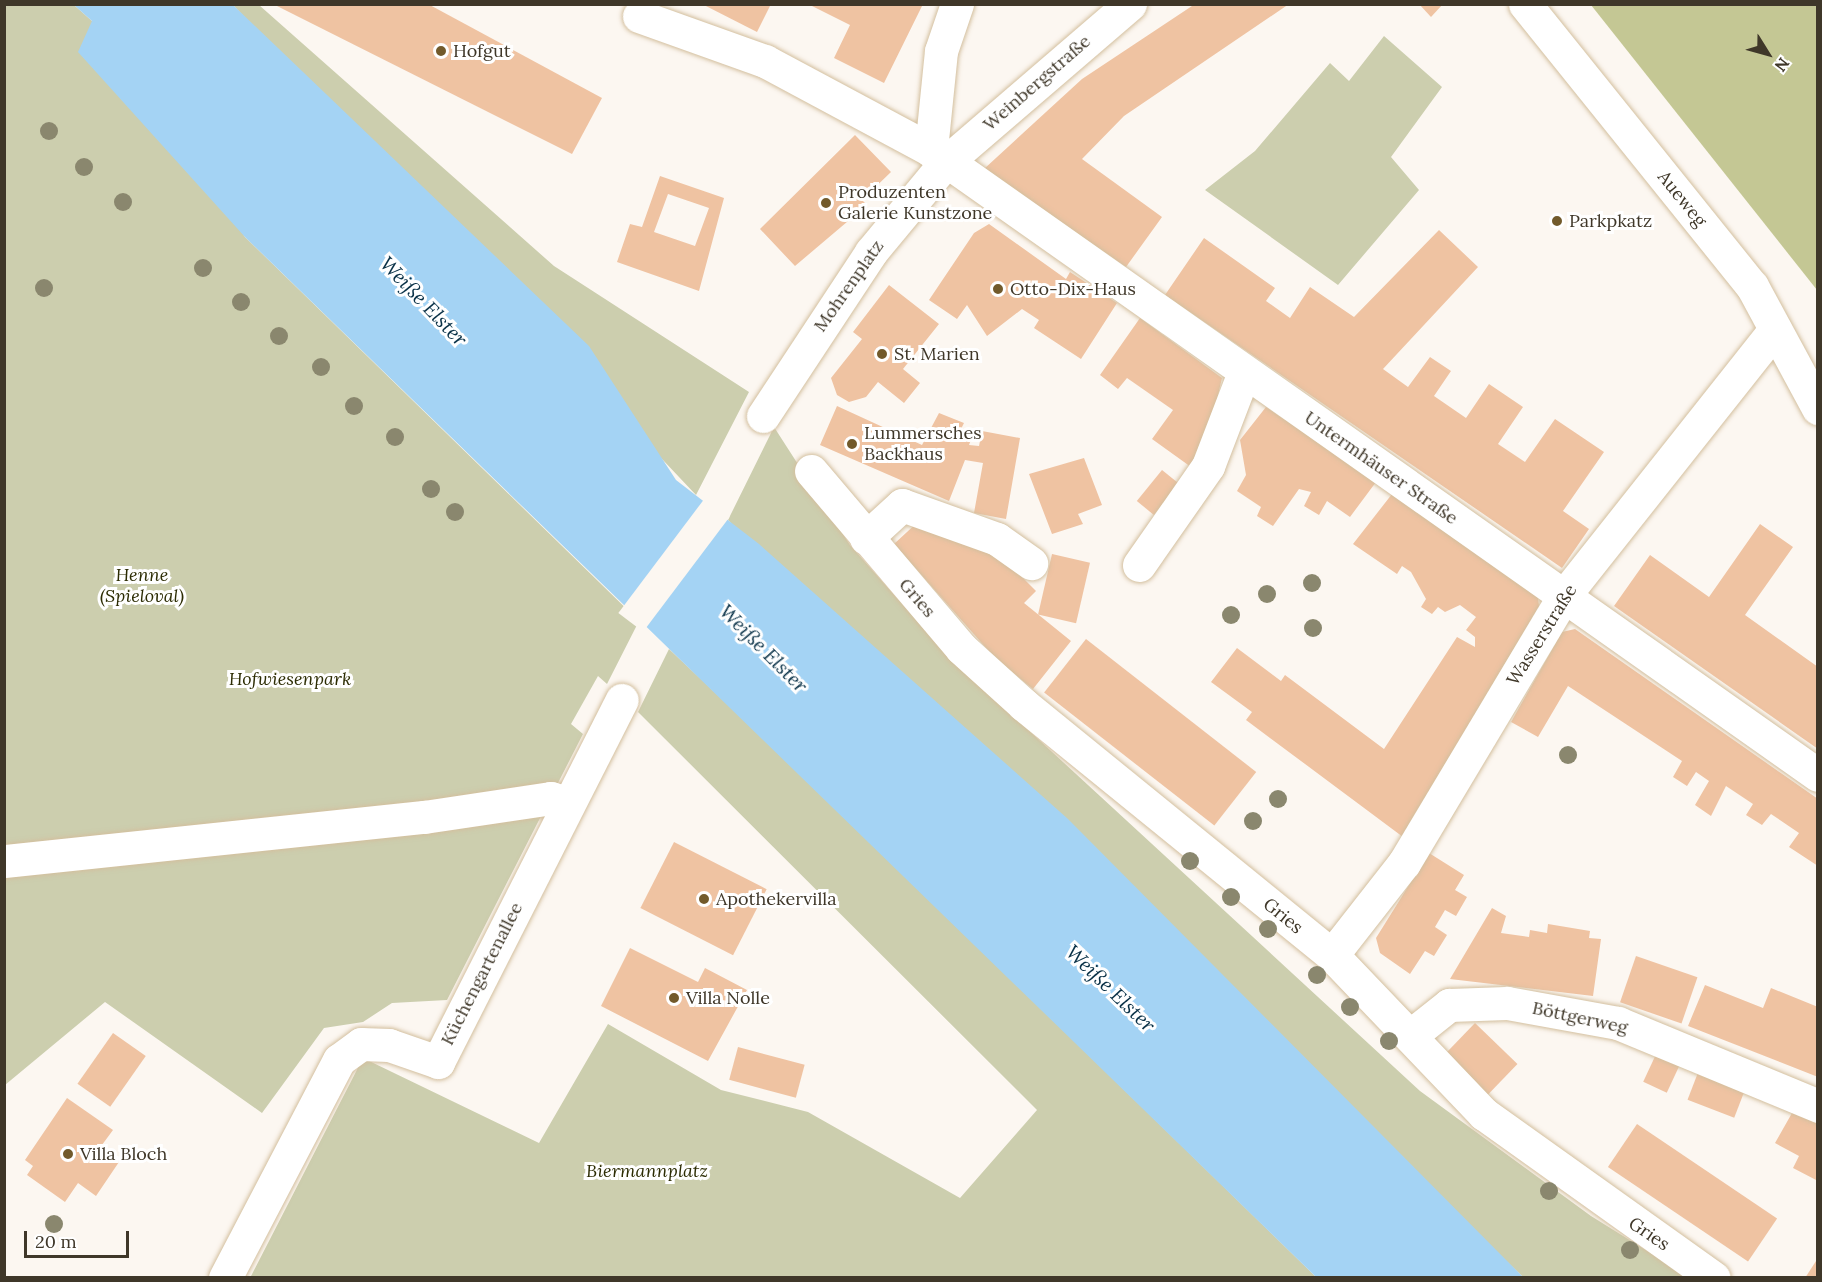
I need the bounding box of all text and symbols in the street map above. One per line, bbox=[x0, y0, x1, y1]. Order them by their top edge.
north arrow bbox=[1738, 24, 1798, 84]
street label: Weinbergstraße bbox=[979, 31, 1095, 135]
place label: Hofgut bbox=[453, 40, 511, 62]
marker: Hofgut bbox=[434, 44, 448, 58]
text: N bbox=[1771, 54, 1794, 76]
street label: Aueweg bbox=[1653, 167, 1711, 231]
place label: Produzenten Galerie Kunstzone bbox=[838, 182, 992, 224]
marker: Produzenten Galerie Kunstzone bbox=[819, 196, 833, 210]
place label: Parkpkatz bbox=[1569, 210, 1652, 232]
marker: Parkpkatz bbox=[1550, 214, 1564, 228]
street label: Mohrenplatz bbox=[809, 236, 889, 336]
water label: Weiße Elster bbox=[375, 251, 473, 351]
place label: Otto-Dix-Haus bbox=[1010, 278, 1136, 300]
marker: Otto-Dix-Haus bbox=[991, 282, 1005, 296]
place label: St. Marien bbox=[894, 343, 980, 365]
marker: St. Marien bbox=[875, 347, 889, 361]
street label: Untermhäuser Straße bbox=[1300, 407, 1462, 529]
place label: Lummersches Backhaus bbox=[864, 423, 982, 466]
marker: Lummersches Backhaus bbox=[845, 437, 859, 451]
park label: Henne (Spieloval) bbox=[100, 565, 184, 608]
street label: Gries bbox=[894, 574, 940, 622]
street label: Wasserstraße bbox=[1502, 581, 1582, 689]
water label: Weiße Elster bbox=[715, 599, 813, 697]
park label: Hofwiesenpark bbox=[229, 668, 351, 690]
place label: Apothekervilla bbox=[716, 888, 836, 910]
marker: Apothekervilla bbox=[697, 892, 711, 906]
street label: Gries bbox=[1259, 894, 1307, 938]
street label: Küchengartenallee bbox=[437, 899, 527, 1049]
water label: Weiße Elster bbox=[1061, 939, 1161, 1037]
place label: Villa Nolle bbox=[686, 987, 770, 1009]
marker: Villa Nolle bbox=[667, 991, 681, 1005]
street label: Böttgerweg bbox=[1530, 997, 1630, 1039]
place label: Villa Bloch bbox=[80, 1143, 167, 1165]
marker: Villa Bloch bbox=[61, 1147, 75, 1161]
park label: Biermannplatz bbox=[586, 1160, 708, 1182]
street label: Gries bbox=[1624, 1213, 1674, 1255]
scale bar bbox=[27, 1219, 132, 1257]
text: 20 m bbox=[35, 1230, 77, 1253]

